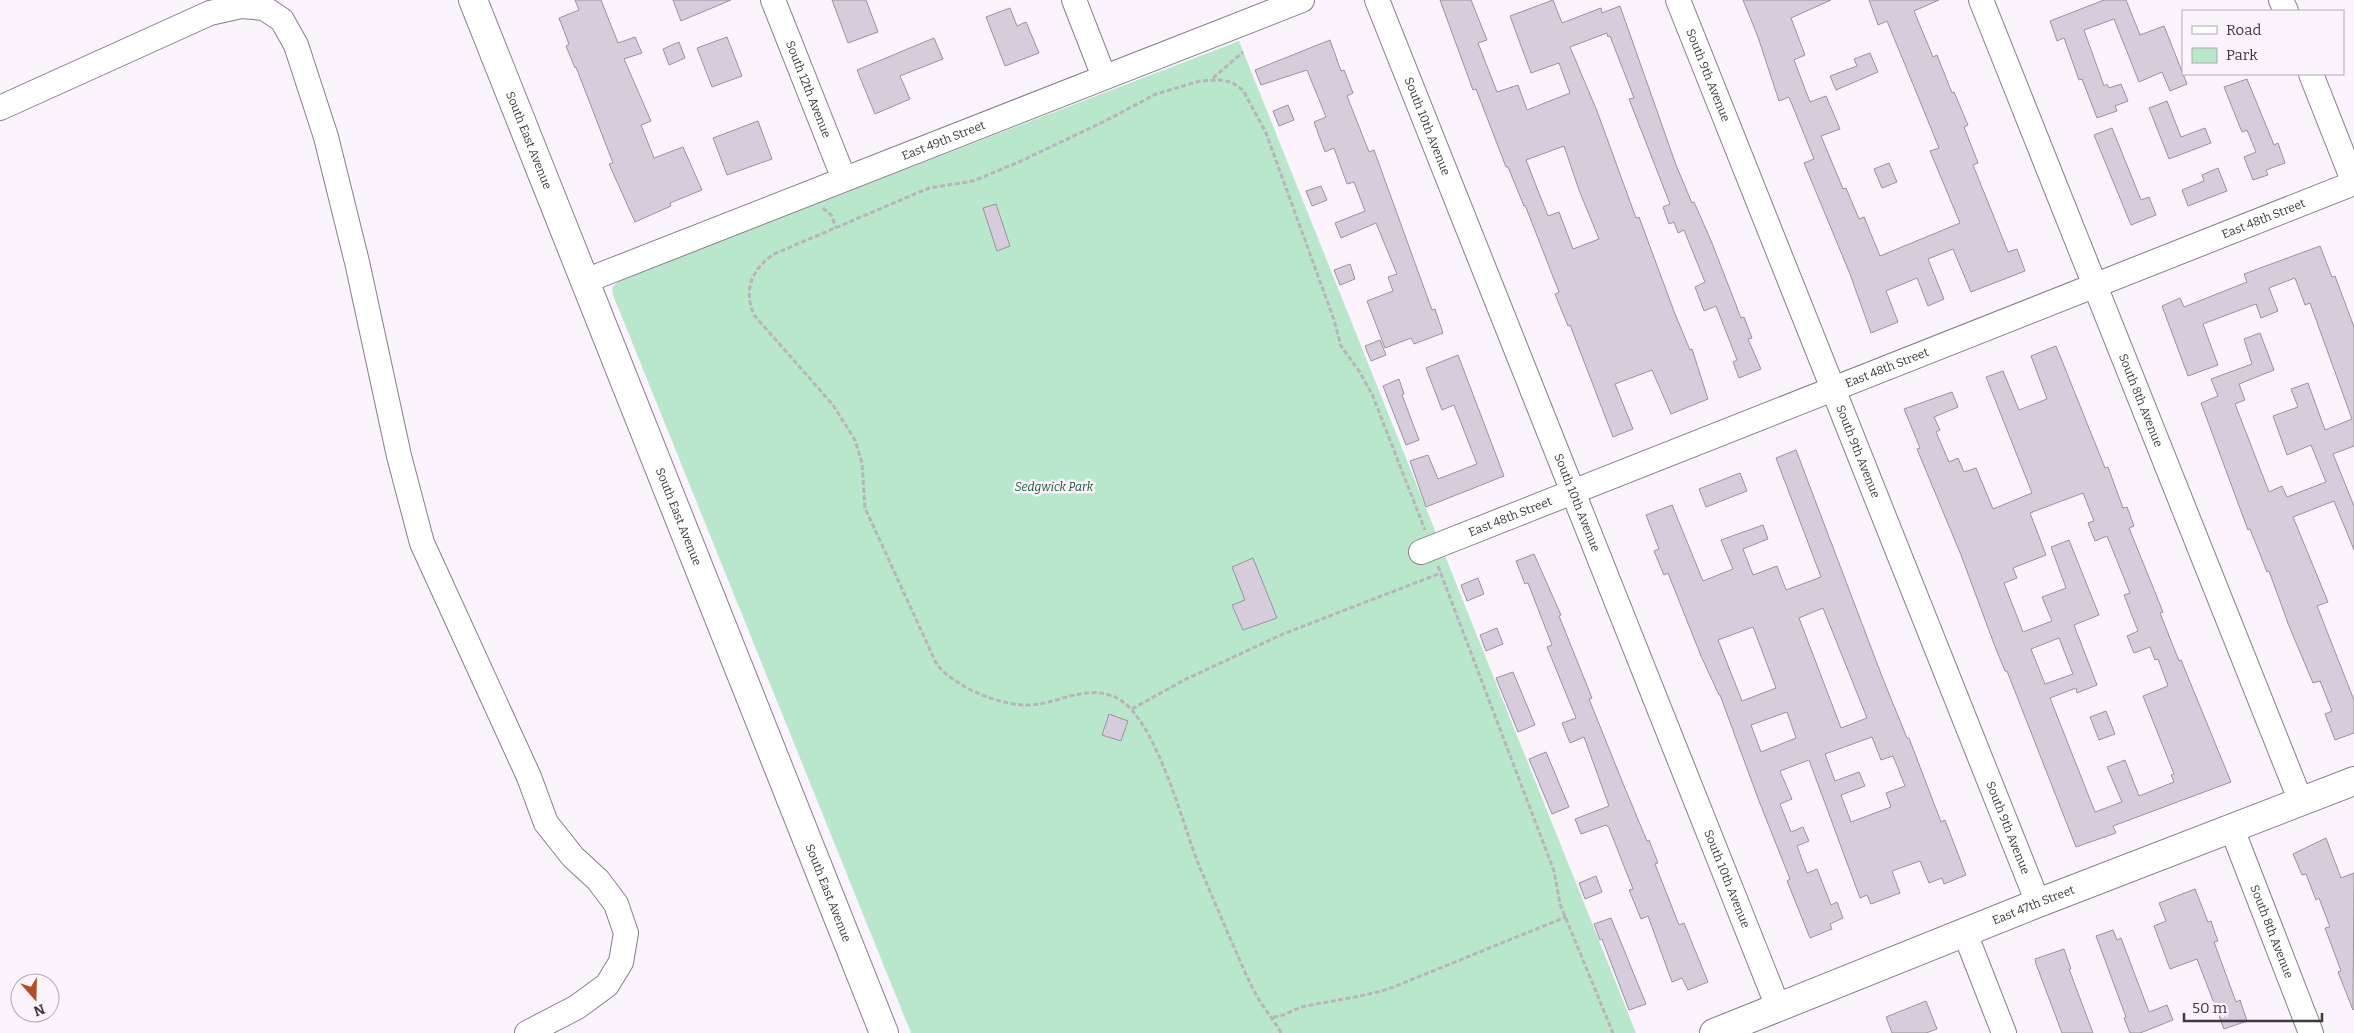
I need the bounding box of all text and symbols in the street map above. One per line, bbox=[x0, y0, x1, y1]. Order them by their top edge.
legend bbox=[2182, 10, 2344, 75]
text: Road bbox=[2226, 21, 2261, 39]
street label: South 9th Avenue bbox=[1683, 27, 1733, 124]
street label: South 12th Avenue bbox=[783, 39, 834, 140]
text: Park bbox=[2226, 46, 2258, 64]
street label: South 10th Avenue bbox=[1401, 75, 1453, 177]
street label: South East Avenue bbox=[503, 89, 555, 191]
street label: East 49th Street bbox=[900, 118, 988, 163]
street label: East 48th Street bbox=[2220, 196, 2308, 242]
street label: East 48th Street bbox=[1843, 345, 1931, 391]
street label: South 8th Avenue bbox=[2116, 352, 2166, 449]
street label: South 9th Avenue bbox=[1833, 403, 1883, 500]
street label: South 10th Avenue bbox=[1551, 451, 1603, 554]
street label: South East Avenue bbox=[653, 466, 704, 568]
park label: Sedgwick Park bbox=[1015, 480, 1094, 494]
street label: East 48th Street bbox=[1467, 494, 1555, 539]
street label: South 9th Avenue bbox=[1983, 779, 2033, 876]
street label: South 10th Avenue bbox=[1701, 828, 1753, 930]
street label: South East Avenue bbox=[803, 842, 854, 944]
street label: East 47th Street bbox=[1990, 882, 2077, 928]
street label: South 8th Avenue bbox=[2247, 883, 2296, 980]
north arrow bbox=[10, 973, 60, 1023]
scale bar bbox=[2184, 990, 2322, 1022]
text: 50 m bbox=[2192, 999, 2228, 1017]
text: N bbox=[31, 1000, 47, 1020]

